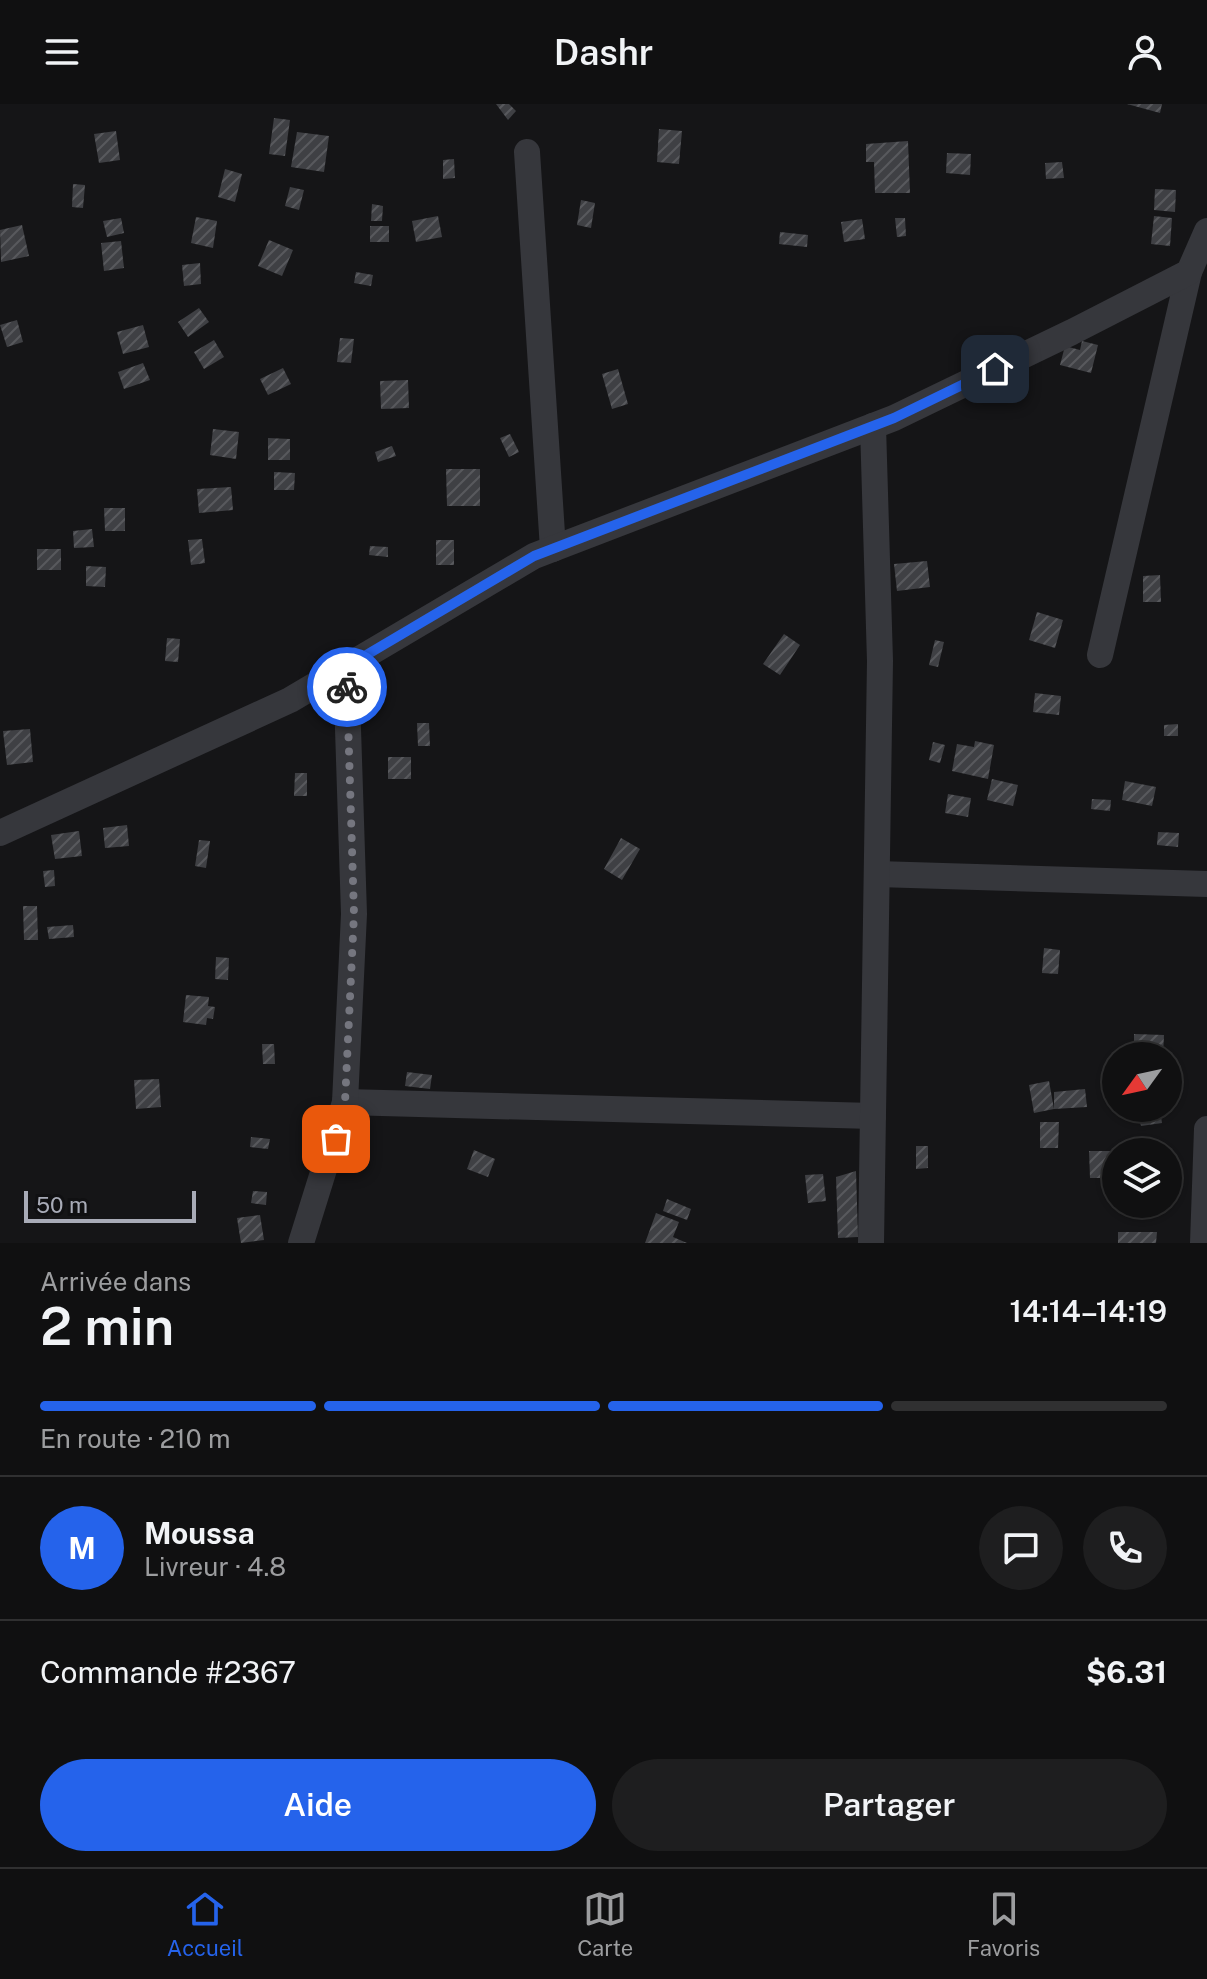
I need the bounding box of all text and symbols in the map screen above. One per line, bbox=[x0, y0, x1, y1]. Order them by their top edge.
icon: menu bbox=[40, 30, 84, 74]
icon: person bbox=[1123, 30, 1167, 74]
text: Dashr bbox=[554, 31, 653, 73]
pin bbox=[961, 335, 1029, 403]
icon: home bbox=[973, 347, 1017, 391]
courier bbox=[307, 647, 387, 727]
icon: bike bbox=[325, 665, 369, 709]
north arrow bbox=[1102, 1042, 1182, 1122]
map controls bbox=[1102, 1042, 1182, 1218]
pin bbox=[302, 1105, 370, 1173]
icon: bag bbox=[314, 1117, 358, 1161]
button: layers bbox=[1102, 1138, 1182, 1218]
scale bar bbox=[24, 1187, 196, 1223]
text: 50 m bbox=[36, 1192, 88, 1218]
text: Arrivée dans bbox=[40, 1266, 191, 1297]
text: 14:14–14:19 bbox=[1009, 1293, 1167, 1329]
text: 2 min bbox=[40, 1296, 174, 1357]
text: En route · 210 m bbox=[40, 1423, 230, 1454]
button: chat bbox=[979, 1506, 1063, 1590]
button: phone bbox=[1083, 1506, 1167, 1590]
text: Moussa bbox=[144, 1515, 255, 1551]
text: M bbox=[68, 1530, 96, 1566]
text: Livreur · 4.8 bbox=[144, 1551, 286, 1582]
text: Commande #2367 bbox=[40, 1654, 296, 1690]
text: $6.31 bbox=[1086, 1654, 1167, 1690]
button: Aide bbox=[40, 1759, 596, 1851]
button: Partager bbox=[612, 1759, 1167, 1851]
tab: Accueil bbox=[167, 1887, 243, 1961]
tab: Carte bbox=[577, 1887, 633, 1961]
tab: Favoris bbox=[967, 1887, 1040, 1961]

